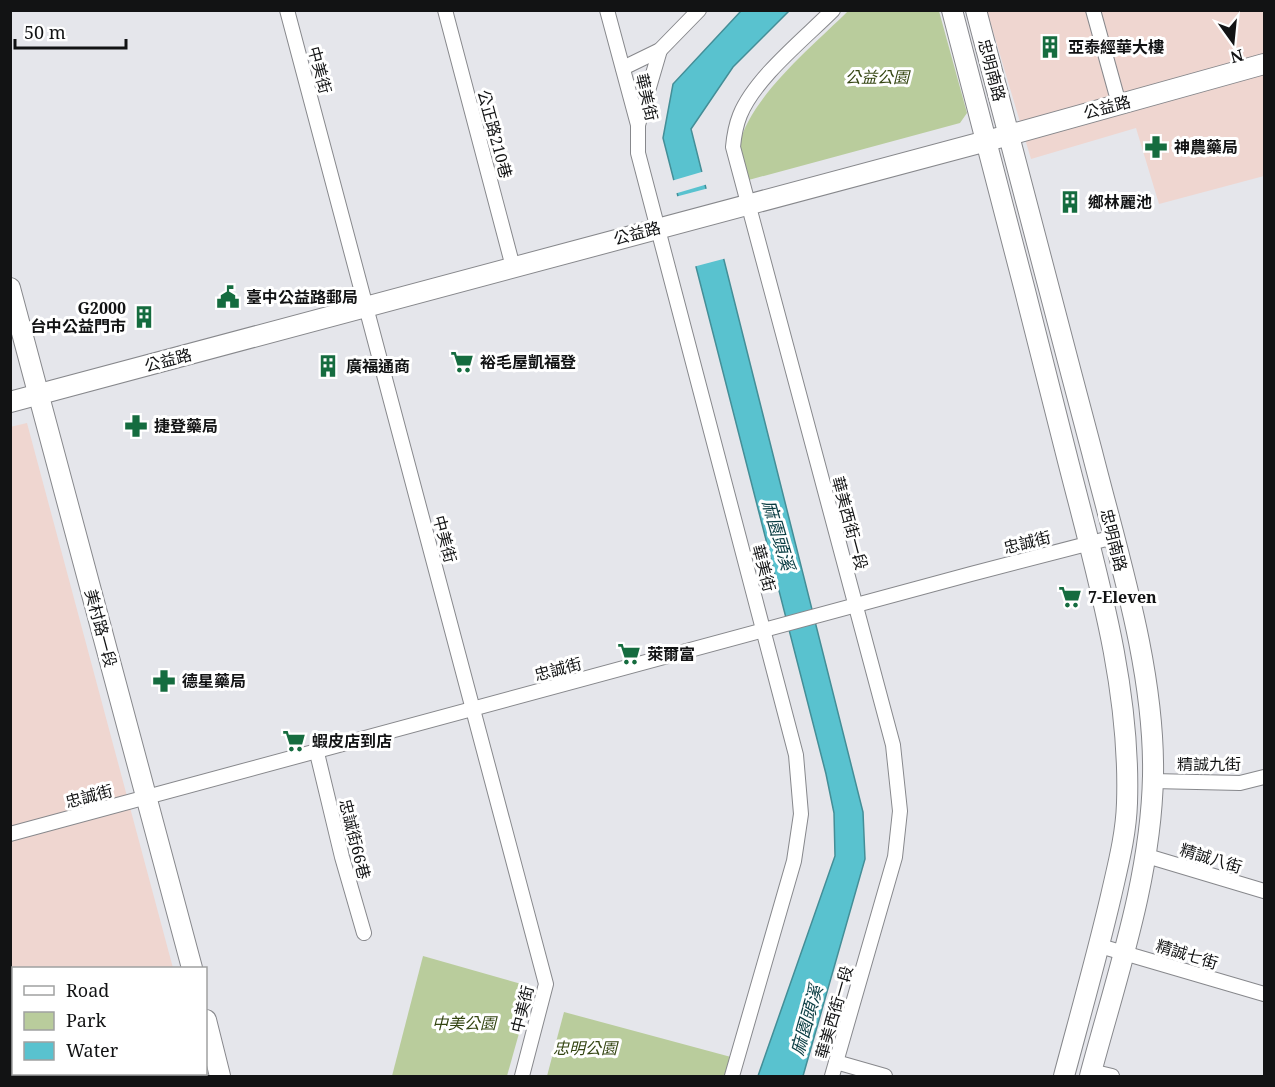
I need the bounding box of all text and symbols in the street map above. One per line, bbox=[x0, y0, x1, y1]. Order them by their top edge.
scale bar bbox=[15, 12, 126, 50]
north arrow bbox=[1203, 12, 1263, 72]
text: 50 m bbox=[24, 20, 66, 44]
building icon: 亞泰經華大樓 bbox=[1037, 34, 1063, 60]
street label: 忠明南路 bbox=[973, 36, 1011, 104]
place label: 亞泰經華大樓 bbox=[1068, 36, 1164, 58]
street label: 中美街 bbox=[303, 44, 337, 96]
text: N bbox=[1228, 44, 1246, 69]
park label: 公益公園 bbox=[845, 66, 911, 88]
street label: 華美街 bbox=[631, 71, 663, 123]
street label: 公正路210巷 bbox=[473, 87, 517, 181]
street label: 公益路 bbox=[1081, 90, 1133, 124]
pharmacy icon: 神農藥局 bbox=[1143, 134, 1169, 160]
place label: 神農藥局 bbox=[1174, 136, 1238, 158]
building icon: 鄉林麗池 bbox=[1057, 189, 1083, 215]
place label: 鄉林麗池 bbox=[1088, 191, 1152, 213]
street label: 公益路 bbox=[611, 216, 663, 250]
public building icon: 臺中公益路郵局 bbox=[215, 284, 241, 310]
place label: 臺中公益路郵局 bbox=[246, 286, 358, 308]
place label: G2000 台中公益門市 bbox=[30, 297, 126, 337]
building icon: G2000 台中公益門市 bbox=[131, 304, 157, 330]
street label: 公益路 bbox=[142, 343, 194, 377]
supermarket icon: 裕毛屋凱福登 bbox=[449, 349, 475, 375]
place label: 裕毛屋凱福登 bbox=[480, 351, 576, 373]
building icon: 廣福通商 bbox=[315, 353, 341, 379]
place label: 廣福通商 bbox=[346, 355, 410, 377]
pharmacy icon: 捷登藥局 bbox=[123, 413, 149, 439]
place label: 捷登藥局 bbox=[154, 415, 218, 437]
street label: 華美西街一段 bbox=[827, 474, 873, 572]
water label: 麻園頭溪 bbox=[758, 497, 801, 576]
street label: 忠明南路 bbox=[1096, 506, 1132, 574]
street label: 中美街 bbox=[428, 513, 462, 565]
street label: 忠誠街 bbox=[1001, 526, 1053, 558]
street label: 華美街 bbox=[747, 542, 781, 594]
supermarket icon: 7-Eleven bbox=[1057, 584, 1083, 610]
place label: 7-Eleven bbox=[1088, 586, 1157, 608]
street label: 美村路一段 bbox=[80, 587, 122, 669]
supermarket icon: 萊爾富 bbox=[616, 641, 642, 667]
place label: 萊爾富 bbox=[647, 643, 695, 665]
street label: 忠誠街 bbox=[532, 652, 584, 686]
pharmacy icon: 德星藥局 bbox=[151, 668, 177, 694]
place label: 德星藥局 bbox=[182, 670, 246, 692]
supermarket icon: 蝦皮店到店 bbox=[281, 728, 307, 754]
place label: 蝦皮店到店 bbox=[312, 730, 392, 752]
street label: 精誠九街 bbox=[1177, 753, 1241, 775]
street label: 忠誠街 bbox=[63, 779, 115, 813]
street label: 忠誠街66巷 bbox=[334, 797, 376, 881]
street label: 精誠八街 bbox=[1177, 838, 1245, 878]
street label: 精誠七街 bbox=[1153, 934, 1221, 974]
street label: 華美西街一段 bbox=[810, 963, 858, 1061]
legend bbox=[12, 967, 207, 1075]
text: Road bbox=[66, 978, 109, 1002]
water label: 麻園頭溪 bbox=[785, 979, 828, 1058]
street label: 中美街 bbox=[506, 983, 538, 1035]
text: Park bbox=[66, 1008, 106, 1032]
park label: 中美公園 bbox=[432, 1012, 498, 1034]
park label: 忠明公園 bbox=[553, 1037, 619, 1059]
text: Water bbox=[66, 1038, 119, 1062]

